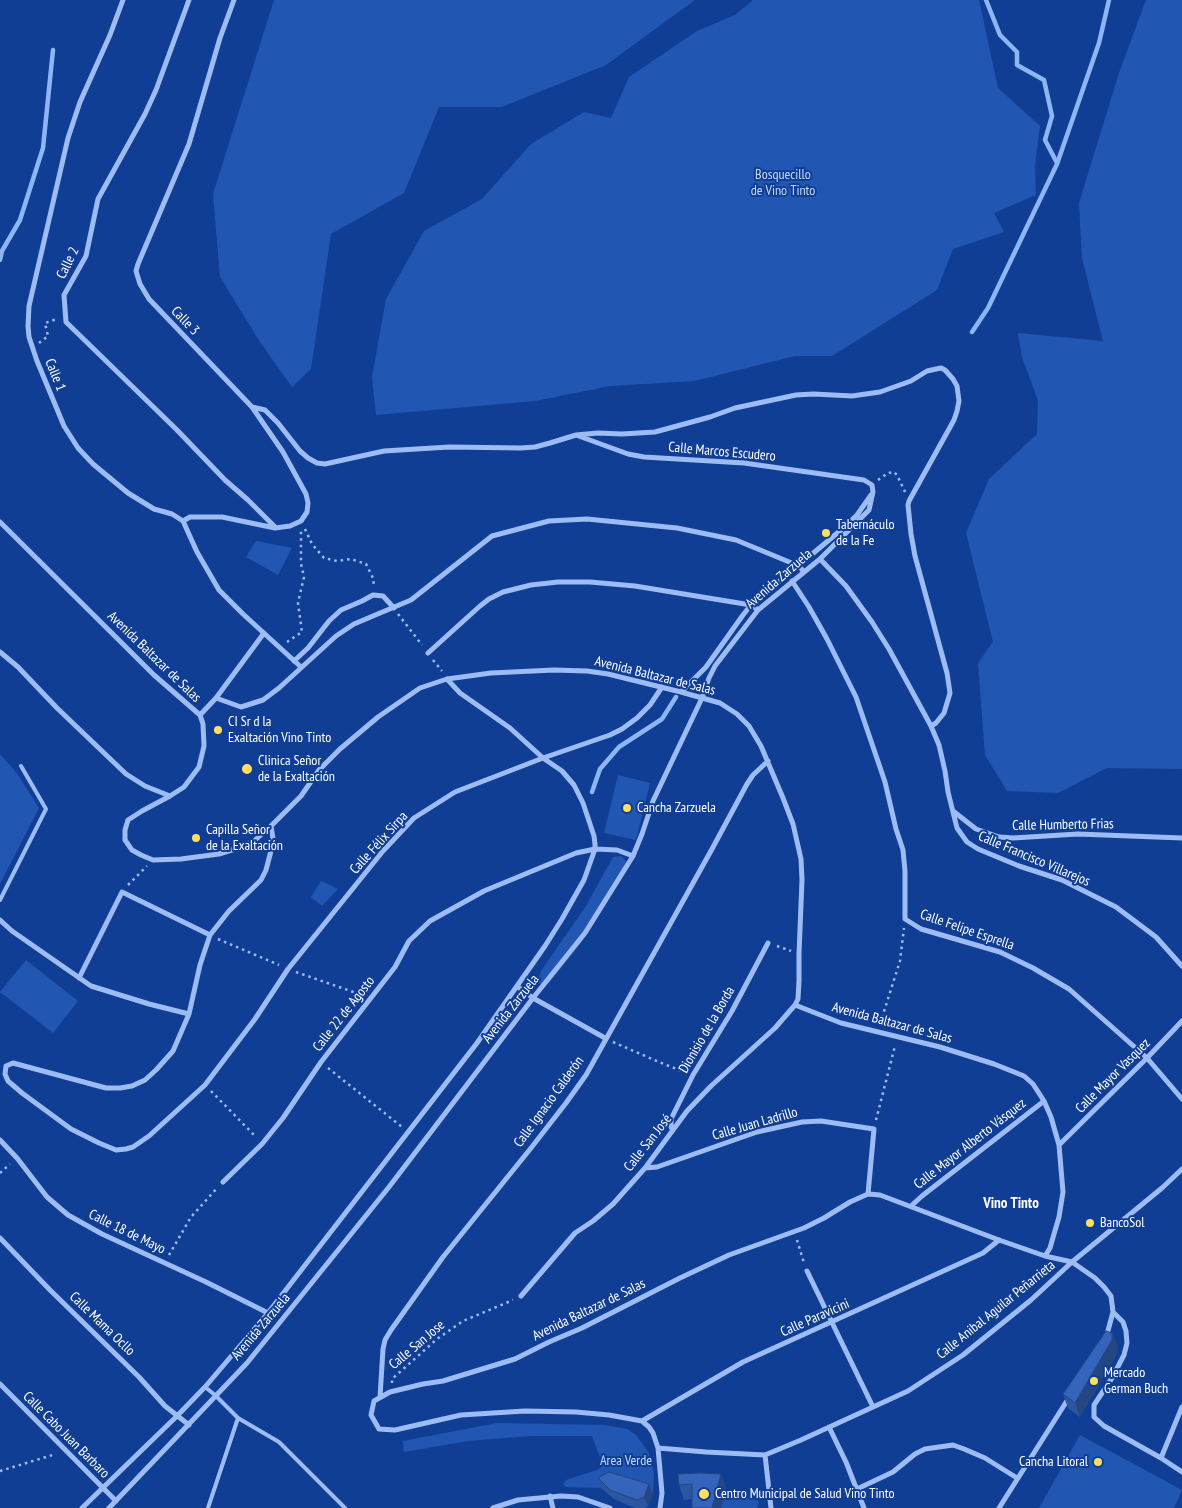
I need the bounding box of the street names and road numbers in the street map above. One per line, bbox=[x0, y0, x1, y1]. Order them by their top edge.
street label: Calle 2 bbox=[53, 244, 83, 282]
street label: Calle 3 bbox=[167, 303, 203, 339]
street label: Calle 1 bbox=[41, 356, 69, 394]
street label: Calle Marcos Escudero bbox=[668, 439, 776, 465]
street label: Avenida Zarzuela bbox=[742, 546, 816, 612]
street label: Avenida Baltazar de Salas bbox=[104, 608, 204, 706]
street label: Avenida Baltazar de Salas bbox=[593, 653, 717, 699]
street label: Calle Félix Sirpa bbox=[347, 808, 411, 878]
street label: Calle Humberto Frias bbox=[1012, 816, 1114, 834]
street label: Calle Francisco Villarejos bbox=[975, 828, 1093, 890]
street label: Calle Felipe Esprella bbox=[918, 906, 1016, 954]
street label: Avenida Zarzuela bbox=[479, 971, 543, 1047]
street label: Calle 22 de Agosto bbox=[310, 973, 378, 1055]
street label: Dionisio de la Borda bbox=[675, 984, 739, 1076]
street label: Avenida Baltazar de Salas bbox=[830, 999, 954, 1047]
street label: Calle Mayor Vasquez bbox=[1072, 1035, 1154, 1117]
street label: Calle Ignacio Calderón bbox=[510, 1053, 588, 1151]
street label: Calle Mayor Alberto Vásquez bbox=[911, 1095, 1029, 1193]
street label: Calle Juan Ladrillo bbox=[710, 1104, 800, 1144]
street label: Calle San José bbox=[621, 1111, 675, 1175]
street label: Calle 18 de Mayo bbox=[86, 1206, 168, 1258]
street label: Calle Anibal Aguilar Peñarrieta bbox=[933, 1257, 1059, 1363]
street label: Avenida Baltazar de Salas bbox=[530, 1275, 648, 1345]
street label: Calle Mama Ocllo bbox=[66, 1289, 138, 1359]
street label: Avenida Zarzuela bbox=[228, 1290, 294, 1364]
street label: Calle Paravicini bbox=[778, 1295, 852, 1341]
street label: Calle San Jose bbox=[386, 1317, 448, 1373]
street label: Calle Cabo Juan Barbaro bbox=[19, 1388, 113, 1482]

